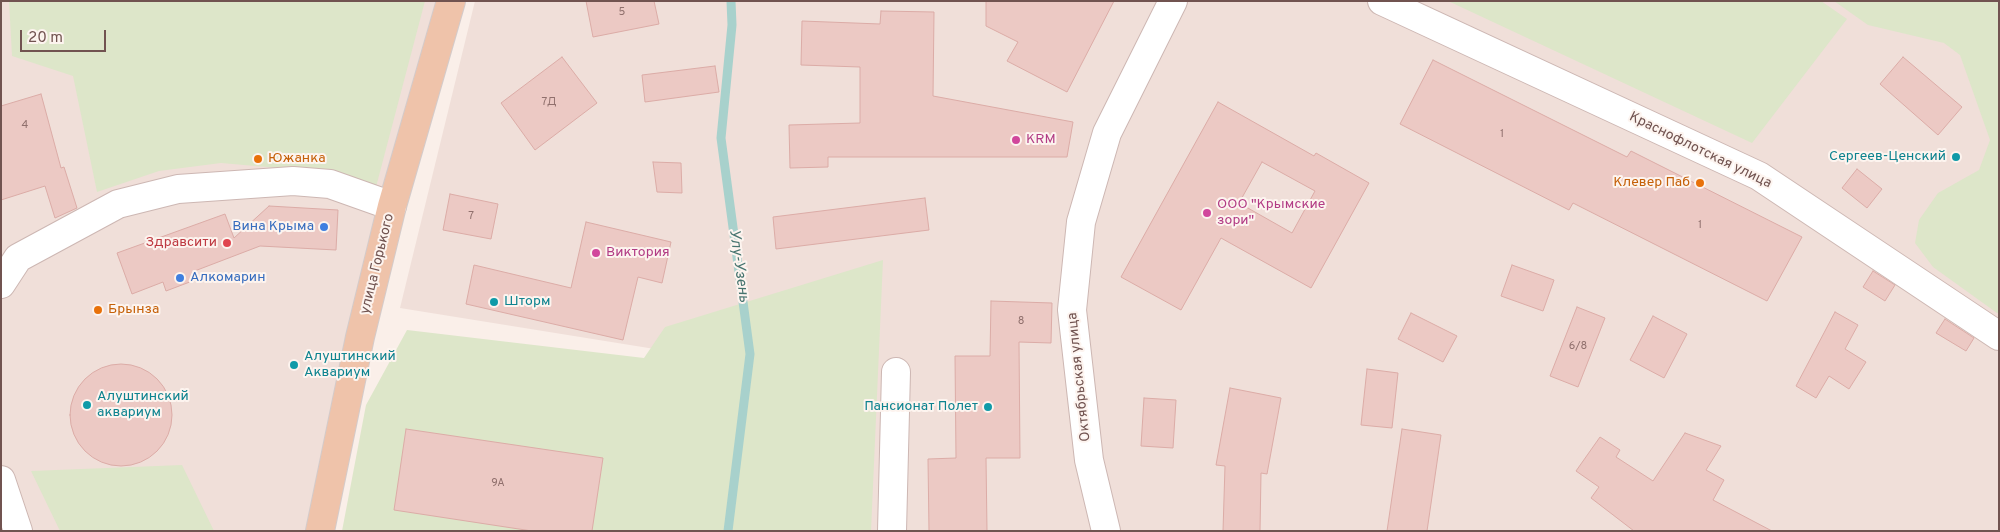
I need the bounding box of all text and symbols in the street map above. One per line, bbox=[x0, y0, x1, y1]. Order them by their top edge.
house number: 5 bbox=[619, 6, 625, 20]
scale bar bbox=[22, 20, 109, 52]
text: 20 m bbox=[28, 29, 63, 48]
house number: 7Д bbox=[542, 96, 556, 110]
street label: Краснофлотская улица bbox=[1626, 109, 1774, 193]
house number: 4 bbox=[22, 119, 28, 133]
house number: 1 bbox=[1500, 128, 1504, 142]
place label: KRM bbox=[1026, 132, 1056, 148]
marker: KRM bbox=[1010, 134, 1022, 146]
place label: Сергеев-Ценский bbox=[1829, 149, 1946, 165]
place label: Южанка bbox=[268, 151, 326, 167]
marker: Сергеев-Ценский bbox=[1950, 151, 1962, 163]
marker: Южанка bbox=[252, 153, 264, 165]
place label: Клевер Паб bbox=[1613, 175, 1690, 191]
marker: Клевер Паб bbox=[1694, 177, 1706, 189]
place label: ООО "Крымские зори" bbox=[1217, 197, 1325, 230]
marker: ООО "Крымские зори" bbox=[1201, 207, 1213, 219]
house number: 7 bbox=[468, 210, 474, 224]
street label: улица Горького bbox=[357, 212, 399, 316]
place label: Вина Крыма bbox=[232, 219, 314, 235]
house number: 1 bbox=[1698, 219, 1702, 233]
marker: Вина Крыма bbox=[318, 221, 330, 233]
water label: Улу-Узень bbox=[724, 228, 752, 304]
place label: Здравсити bbox=[145, 235, 217, 251]
marker: Здравсити bbox=[221, 237, 233, 249]
place label: Виктория bbox=[606, 245, 670, 261]
marker: Виктория bbox=[590, 247, 602, 259]
place label: Алкомарин bbox=[190, 270, 265, 286]
marker: Алкомарин bbox=[174, 272, 186, 284]
place label: Шторм bbox=[504, 294, 550, 310]
marker: Шторм bbox=[488, 296, 500, 308]
place label: Брынза bbox=[108, 302, 159, 318]
marker: Брынза bbox=[92, 304, 104, 316]
street label: Октябрьская улица bbox=[1065, 312, 1095, 442]
house number: 8 bbox=[1018, 315, 1024, 329]
house number: 6/8 bbox=[1569, 340, 1587, 354]
place label: Алуштинский Аквариум bbox=[304, 349, 396, 382]
marker: Алуштинский Аквариум bbox=[288, 359, 300, 371]
place label: Алуштинский аквариум bbox=[97, 389, 189, 422]
marker: Алуштинский аквариум bbox=[81, 399, 93, 411]
place label: Пансионат Полет bbox=[864, 399, 978, 415]
marker: Пансионат Полет bbox=[982, 401, 994, 413]
house number: 9А bbox=[491, 477, 505, 491]

